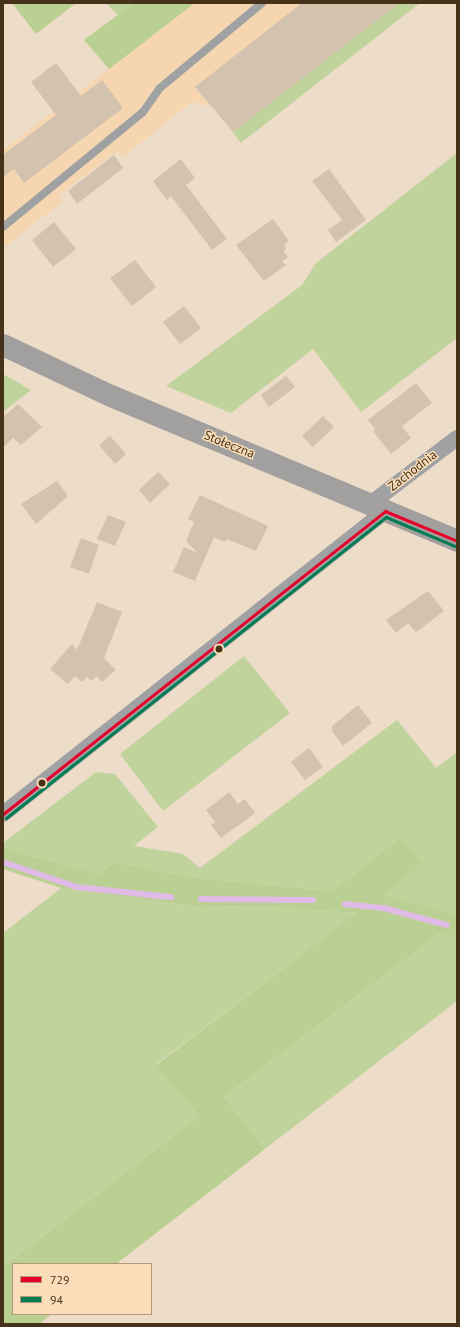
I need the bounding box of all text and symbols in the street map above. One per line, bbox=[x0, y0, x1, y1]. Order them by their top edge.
street label: Stołeczna bbox=[201, 428, 257, 462]
street label: Zachodnia bbox=[386, 447, 440, 495]
unlabelled marker bbox=[214, 644, 224, 654]
unlabelled marker bbox=[37, 778, 47, 788]
legend bbox=[12, 1263, 152, 1315]
text: 729 bbox=[50, 1272, 70, 1287]
text: 94 bbox=[50, 1292, 63, 1307]

